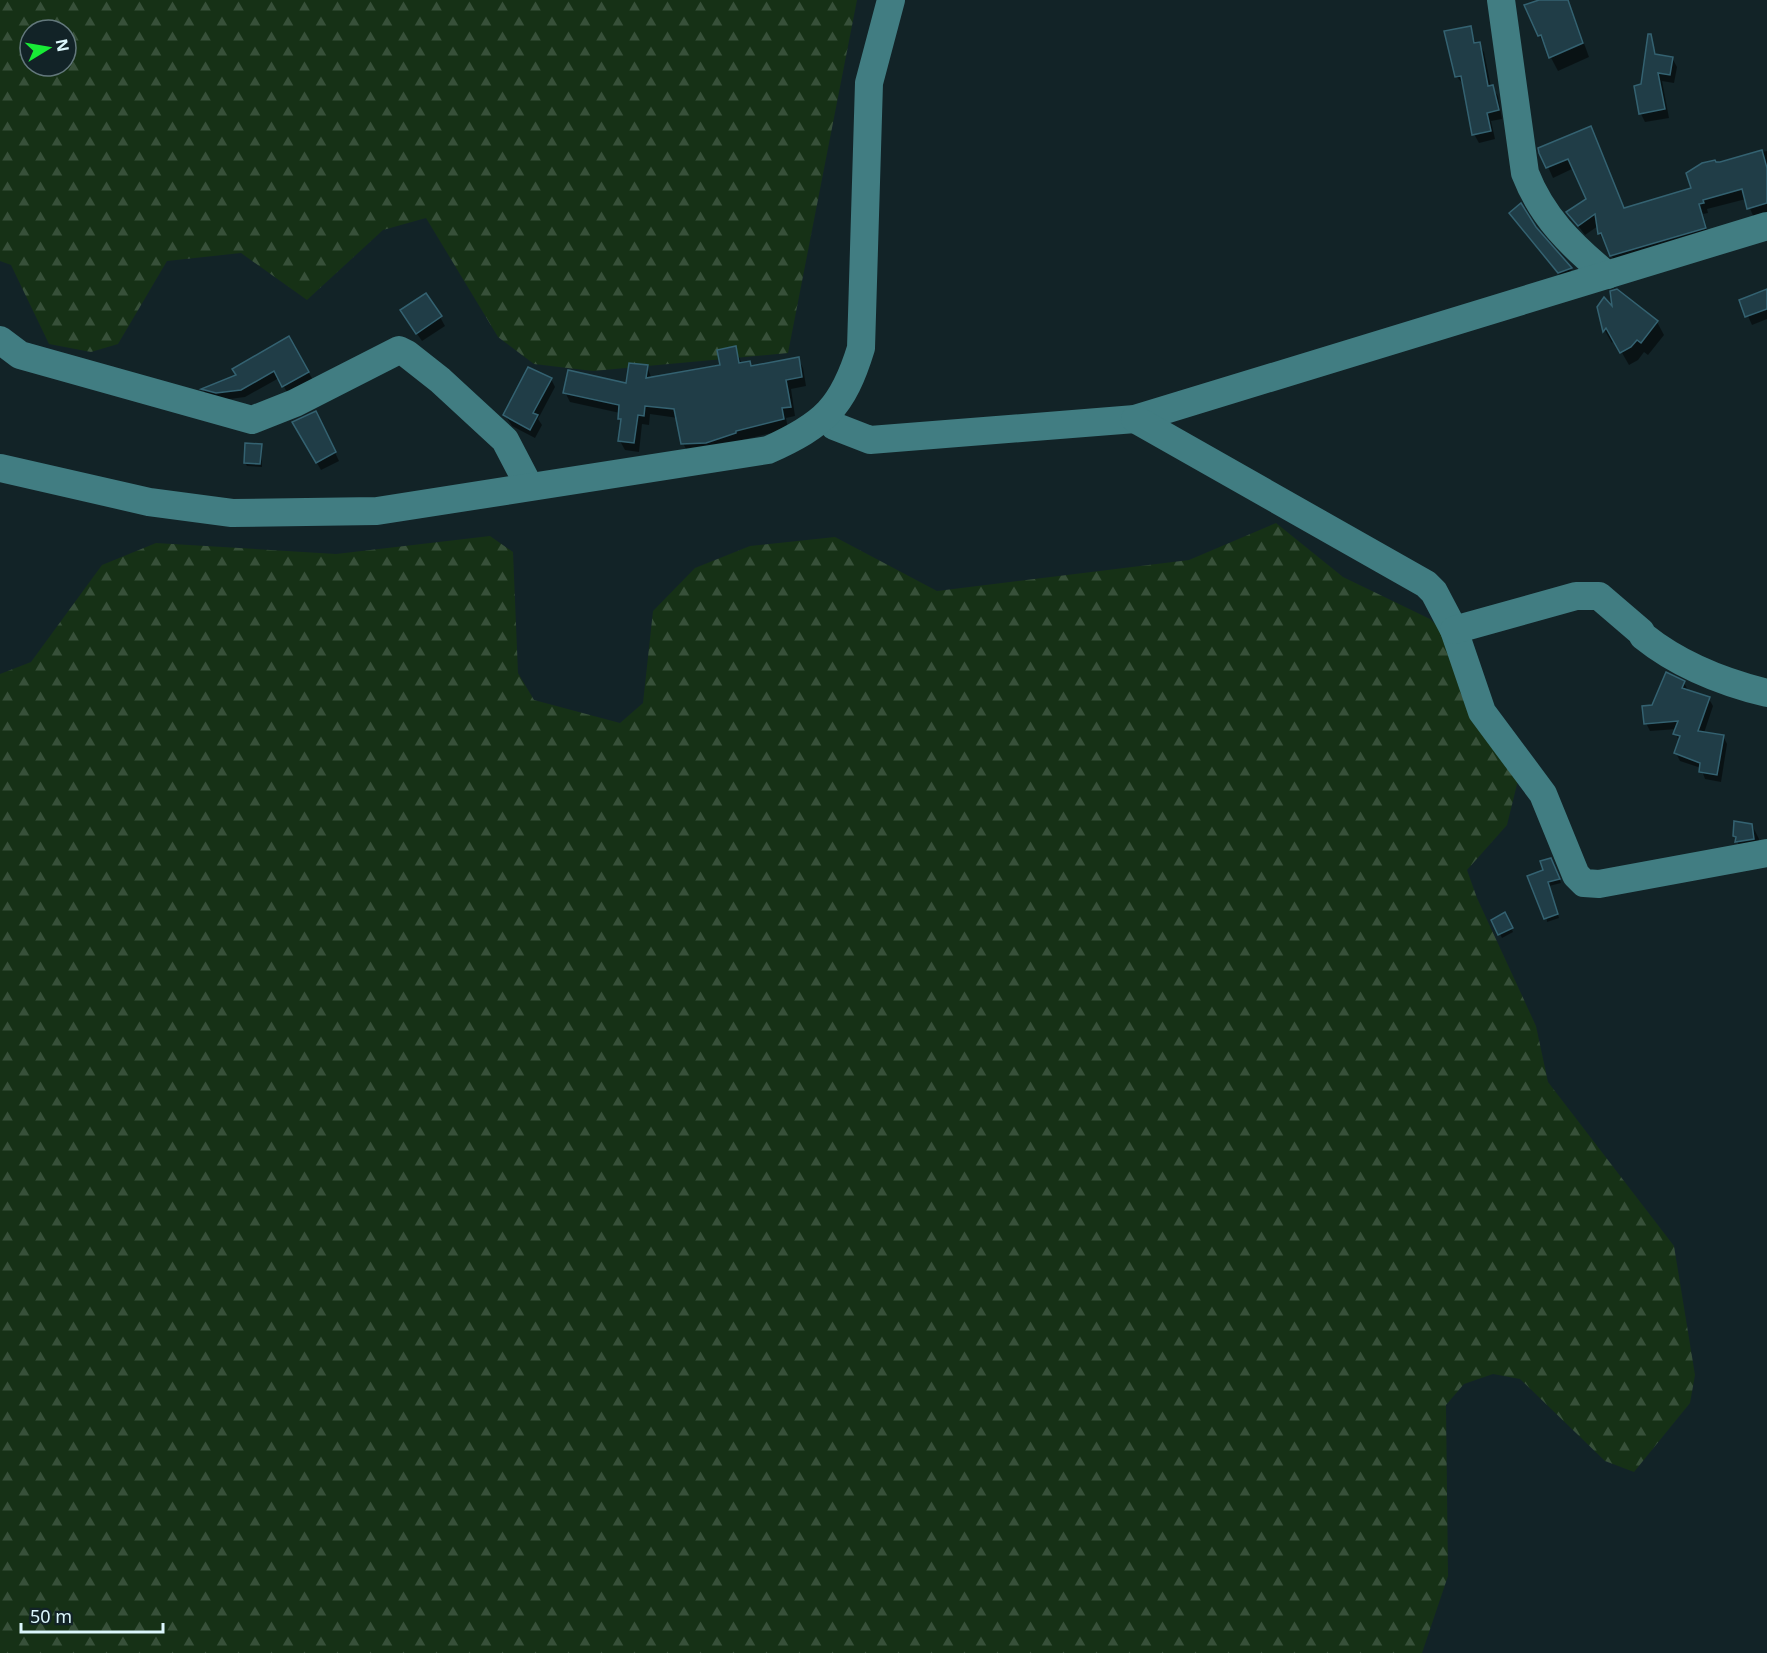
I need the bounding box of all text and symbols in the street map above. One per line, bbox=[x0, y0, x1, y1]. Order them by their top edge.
north arrow bbox=[18, 18, 78, 78]
text: N bbox=[51, 37, 75, 54]
scale bar bbox=[21, 1596, 164, 1634]
text: 50 m bbox=[30, 1604, 72, 1628]

